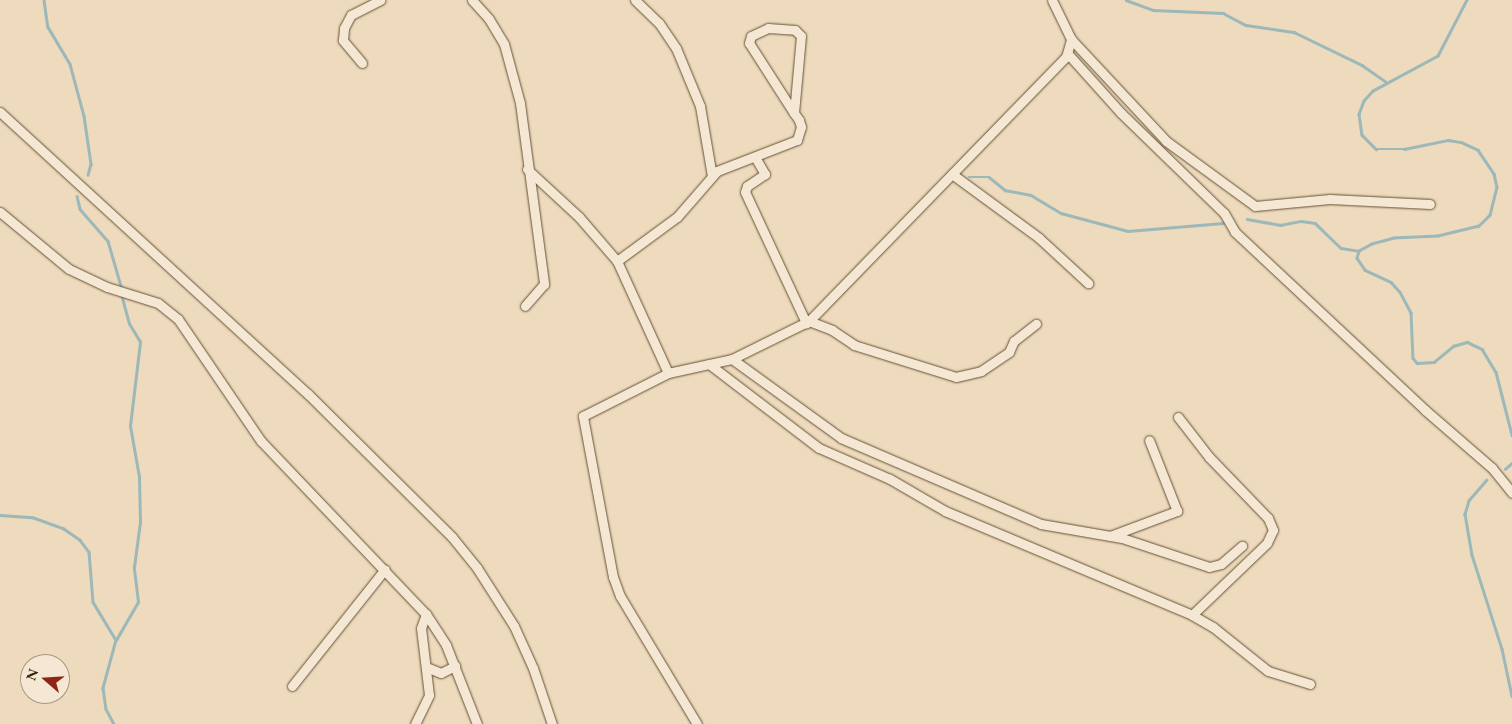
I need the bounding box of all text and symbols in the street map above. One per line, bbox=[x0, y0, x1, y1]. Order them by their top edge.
north arrow bbox=[20, 654, 70, 704]
text: N bbox=[21, 666, 42, 683]

